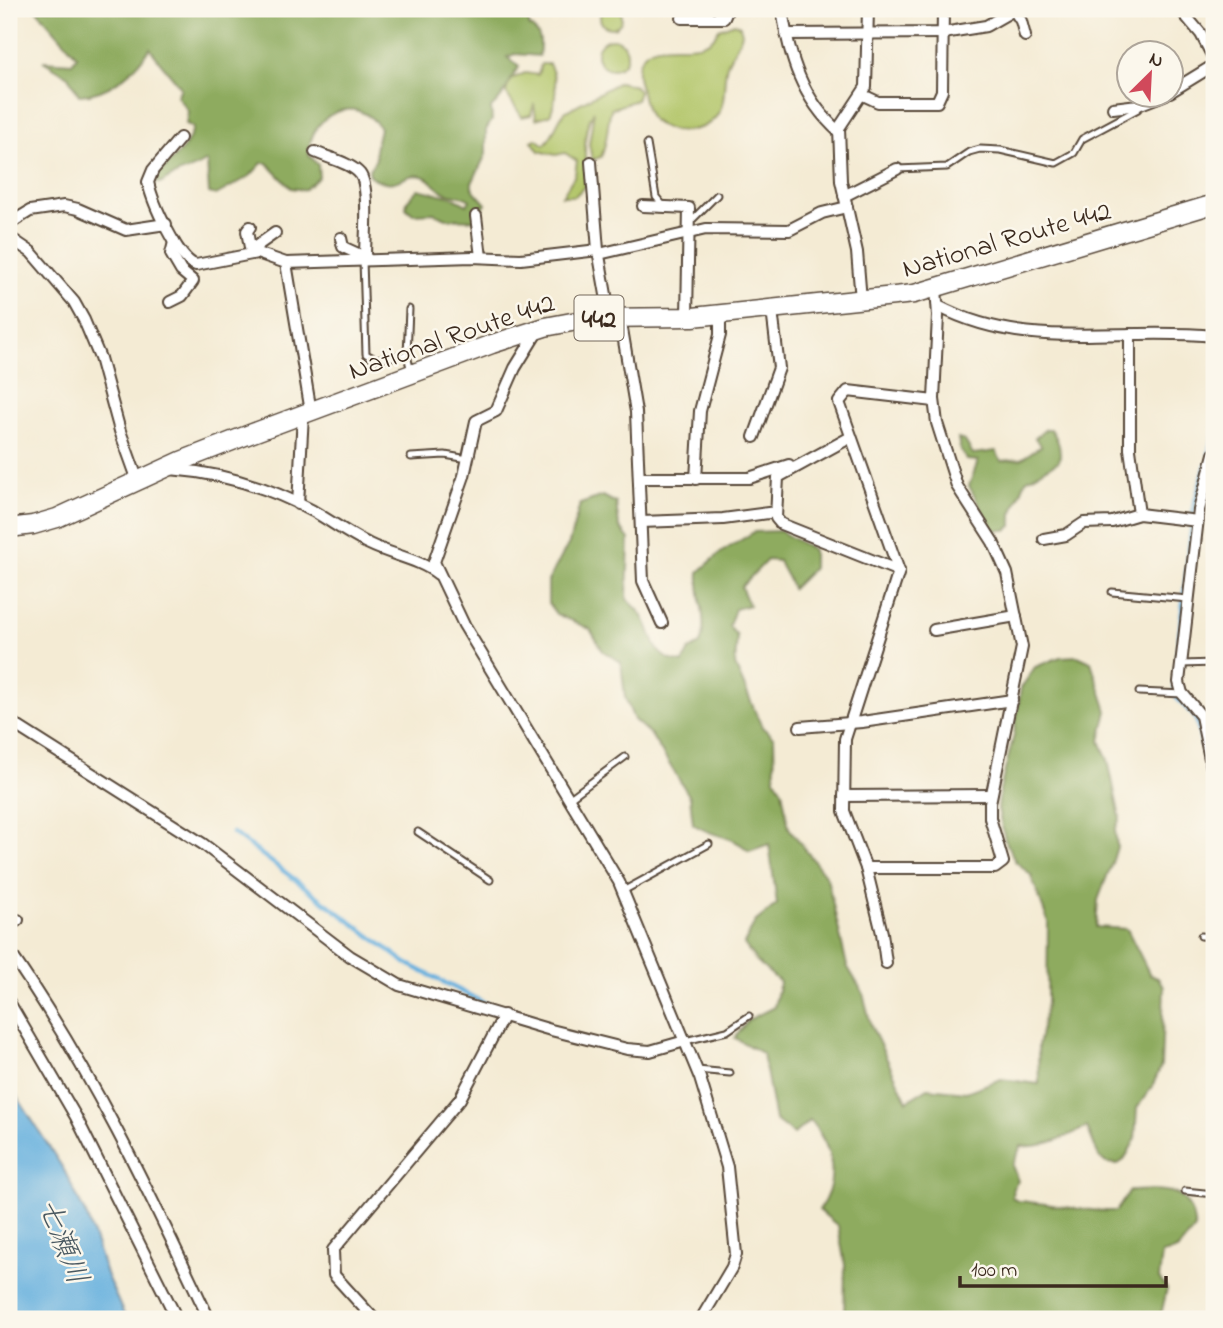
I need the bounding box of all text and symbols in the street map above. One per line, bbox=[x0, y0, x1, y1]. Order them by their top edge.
north arrow bbox=[1114, 38, 1184, 108]
text: N bbox=[1145, 46, 1167, 76]
street label: National Route 442 bbox=[898, 192, 1116, 291]
street label: National Route 442 bbox=[344, 284, 561, 393]
road number: 442 bbox=[574, 296, 624, 340]
water label: 七瀬川 bbox=[25, 1192, 98, 1292]
scale bar bbox=[960, 1244, 1167, 1288]
text: 100 m bbox=[971, 1256, 1017, 1286]

